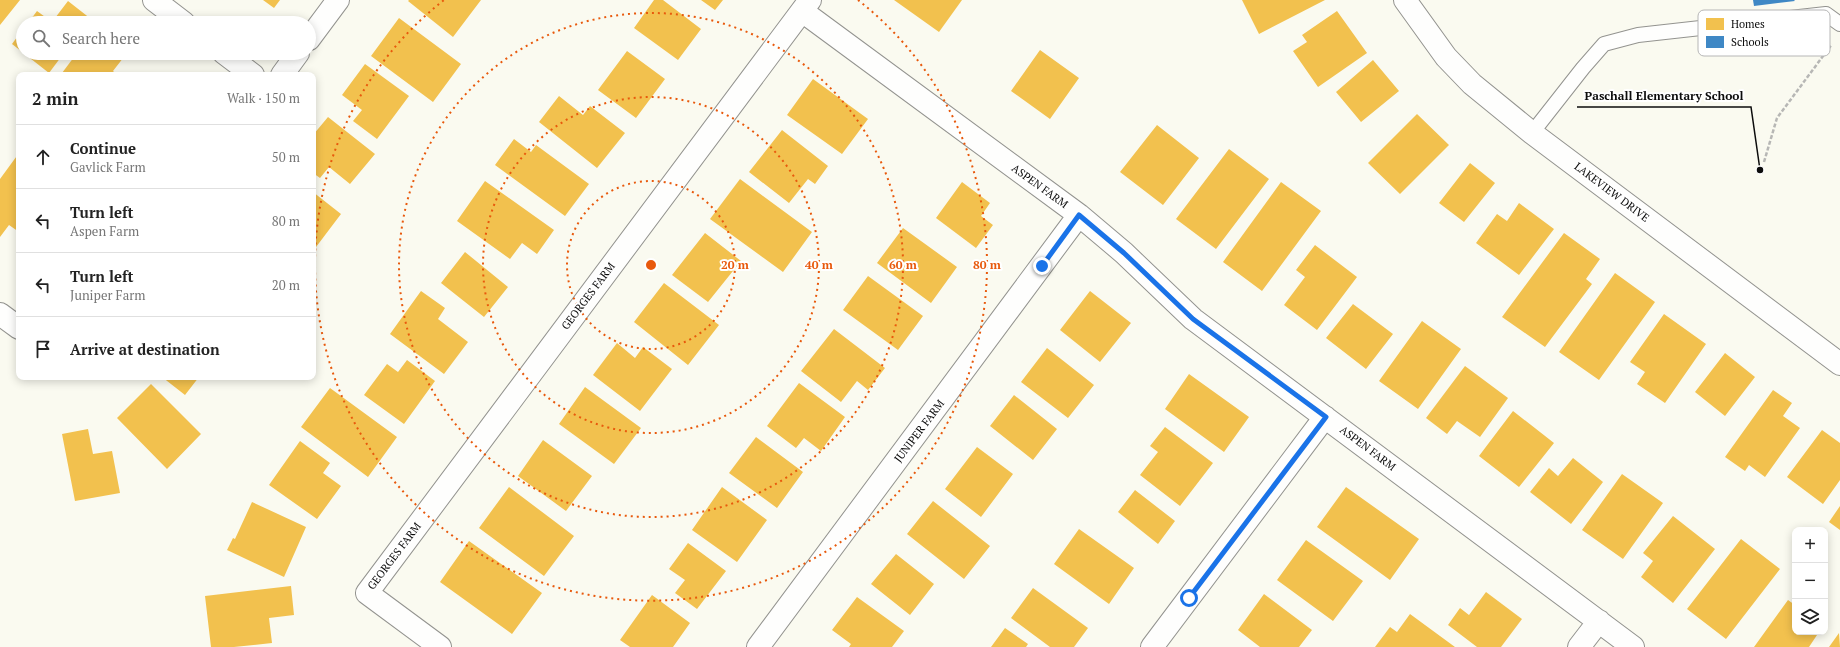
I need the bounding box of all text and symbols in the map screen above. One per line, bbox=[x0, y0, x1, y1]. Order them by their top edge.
legend bbox=[1698, 10, 1830, 56]
search box bbox=[16, 16, 316, 60]
text: Homes bbox=[1731, 17, 1765, 31]
icon: search bbox=[30, 27, 52, 49]
text: Search here bbox=[62, 28, 140, 48]
text: Schools bbox=[1731, 35, 1769, 49]
callout: Paschall Elementary School bbox=[1577, 83, 1751, 107]
text: 2 min bbox=[32, 87, 79, 110]
text: Paschall Elementary School bbox=[1585, 88, 1743, 103]
text: Walk · 150 m bbox=[227, 89, 300, 107]
text: Continue bbox=[70, 138, 136, 158]
icon: ahead bbox=[32, 146, 54, 168]
text: 50 m bbox=[272, 148, 300, 166]
text: Gavlick Farm bbox=[70, 158, 146, 176]
street label: LAKEVIEW DRIVE bbox=[1572, 159, 1652, 225]
street label: ASPEN FARM bbox=[1009, 161, 1071, 211]
text: Turn left bbox=[70, 202, 134, 222]
icon: left bbox=[32, 210, 54, 232]
text: 80 m bbox=[272, 212, 300, 230]
text: Aspen Farm bbox=[70, 222, 139, 240]
text: 20 m bbox=[721, 257, 749, 272]
text: 40 m bbox=[805, 257, 833, 272]
text: 60 m bbox=[889, 257, 917, 272]
text: 80 m bbox=[973, 257, 1001, 272]
route end bbox=[1033, 257, 1051, 275]
centre of rings bbox=[644, 258, 658, 272]
street label: GEORGES FARM bbox=[558, 259, 618, 332]
text: Turn left bbox=[70, 266, 134, 286]
icon: left bbox=[32, 274, 54, 296]
text: 20 m bbox=[272, 276, 300, 294]
text: Juniper Farm bbox=[70, 286, 145, 304]
icon: arrive bbox=[32, 338, 54, 360]
text: Arrive at destination bbox=[70, 339, 220, 359]
street label: JUNIPER FARM bbox=[891, 396, 947, 465]
street label: ASPEN FARM bbox=[1337, 422, 1399, 474]
street label: GEORGES FARM bbox=[364, 519, 424, 592]
map controls bbox=[1792, 527, 1828, 635]
button: + bbox=[1792, 527, 1828, 563]
button: − bbox=[1792, 563, 1828, 599]
route start bbox=[1180, 589, 1198, 607]
button: layers bbox=[1792, 599, 1828, 635]

